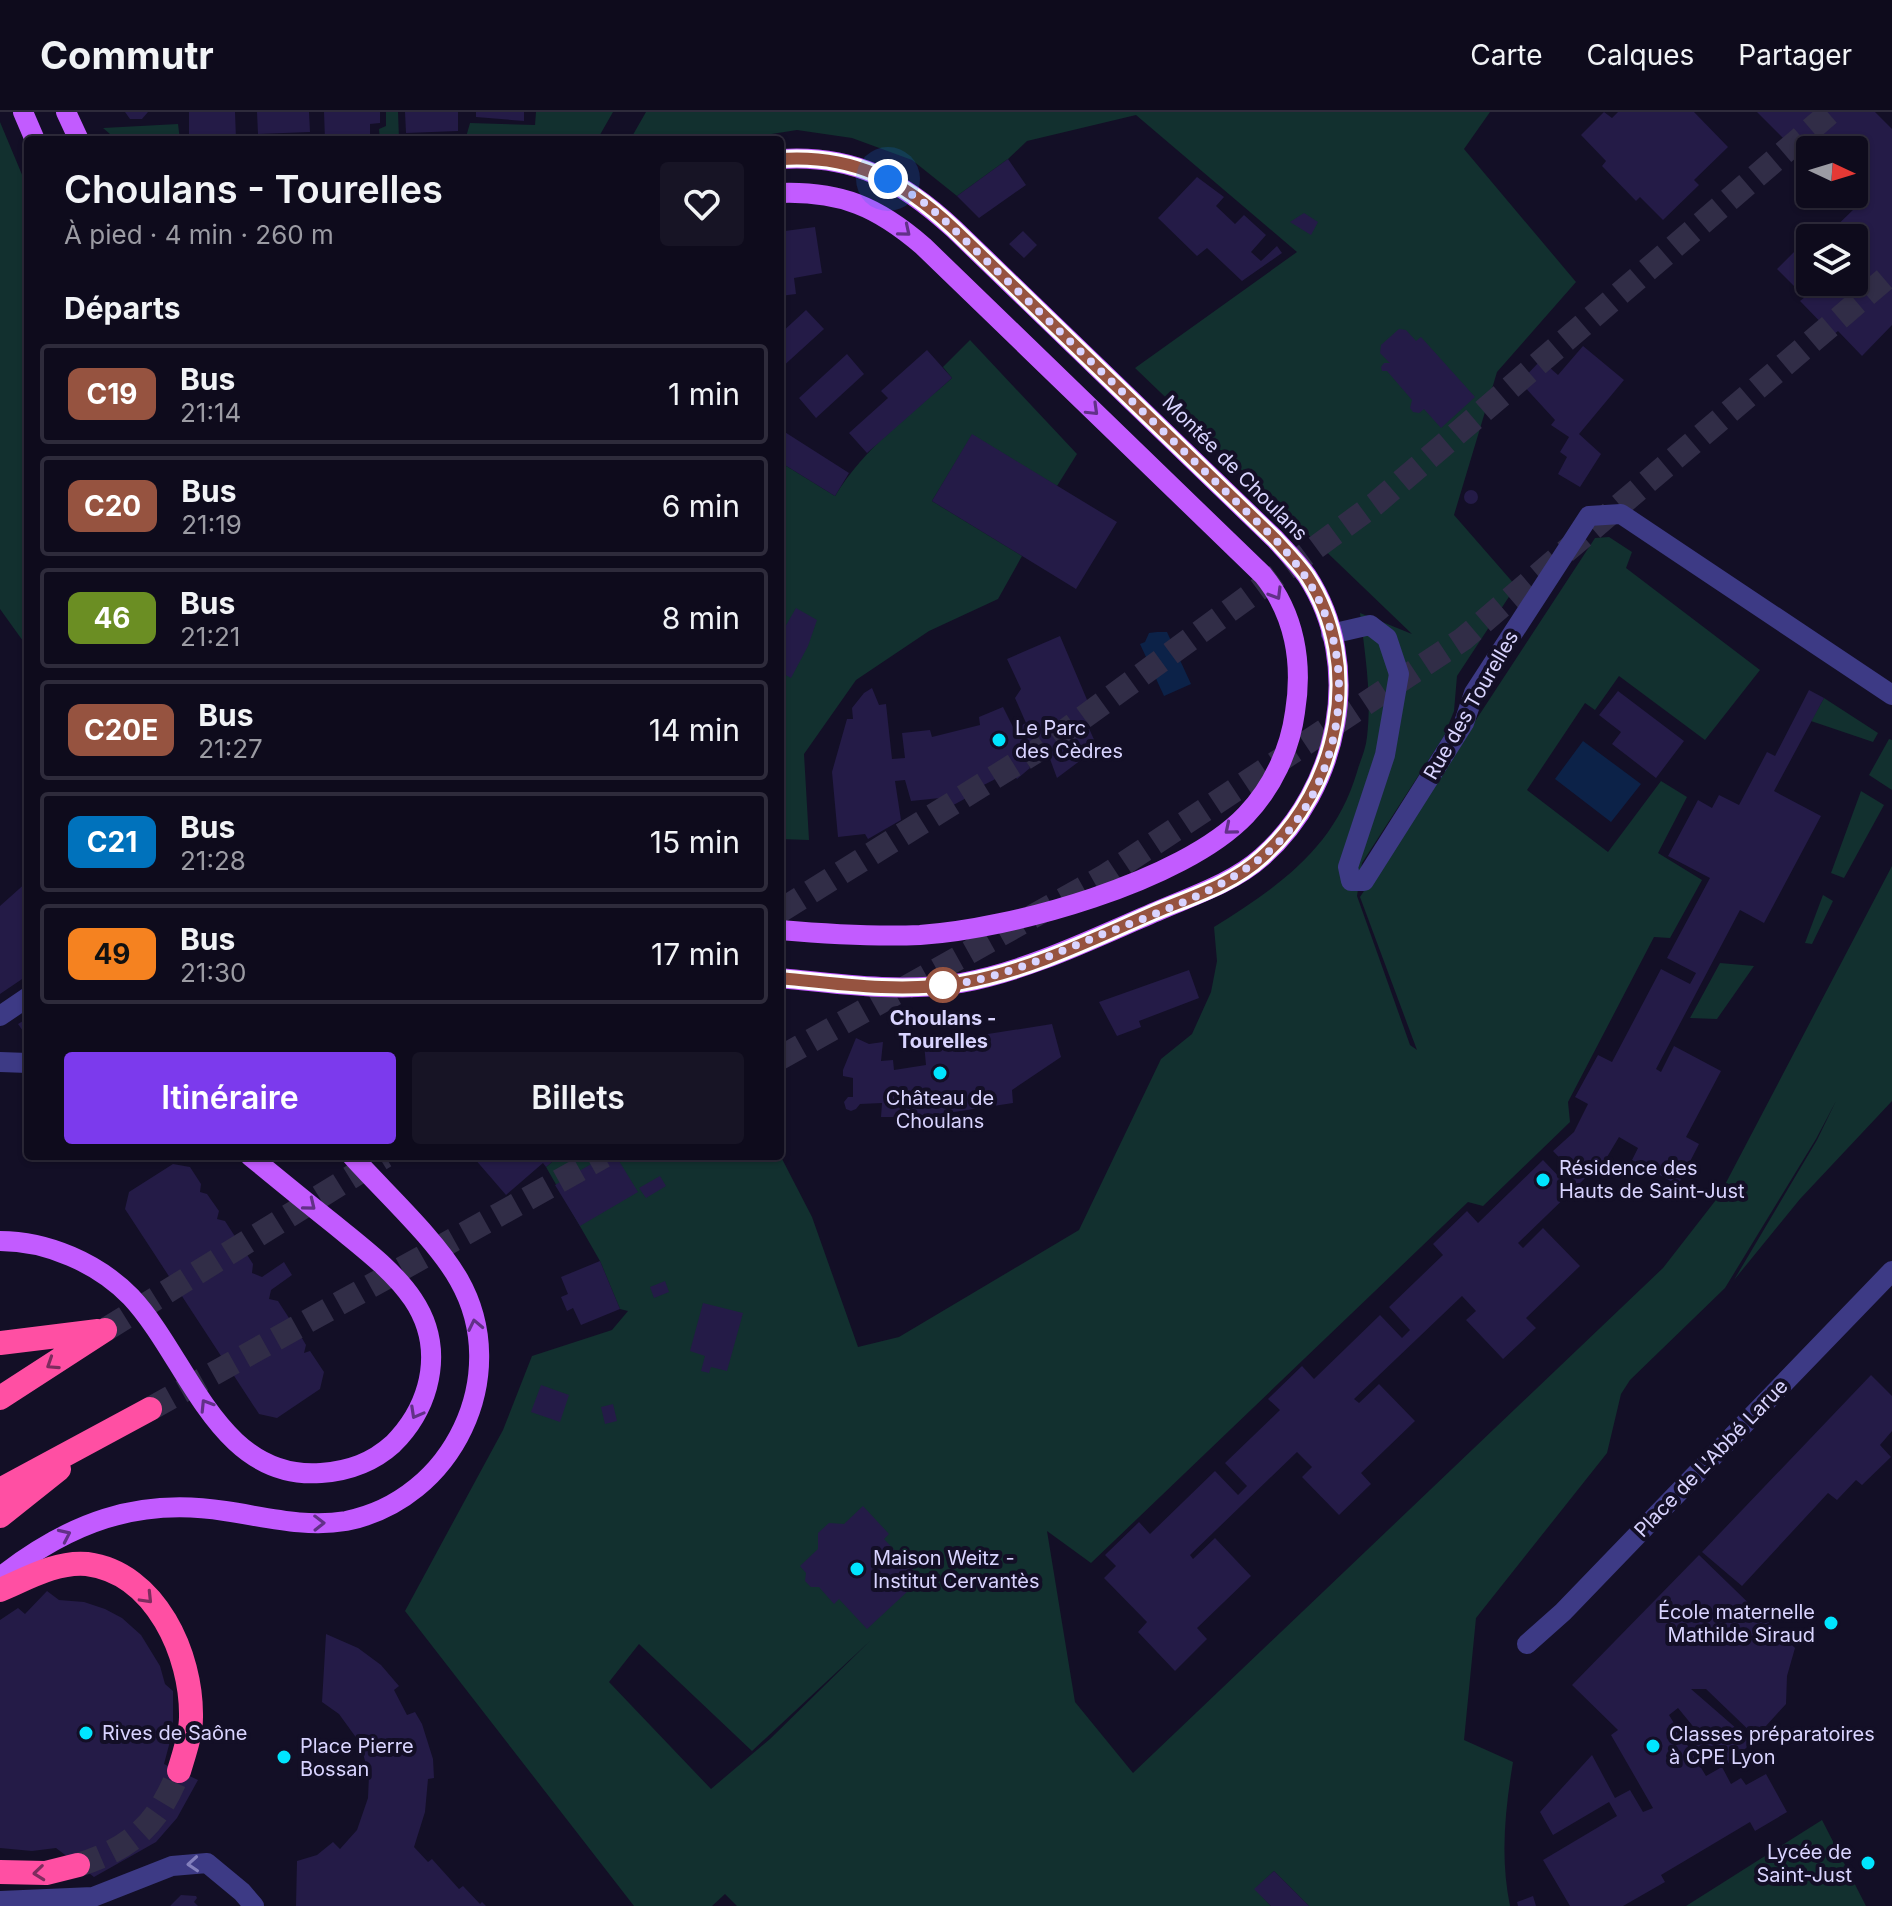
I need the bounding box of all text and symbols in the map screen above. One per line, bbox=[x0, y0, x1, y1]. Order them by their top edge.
text: Commutr bbox=[40, 32, 214, 78]
text: Carte bbox=[1470, 38, 1543, 72]
text: Calques bbox=[1587, 38, 1694, 72]
text: Partager bbox=[1738, 38, 1852, 72]
north arrow bbox=[1796, 136, 1868, 208]
map controls bbox=[1796, 136, 1868, 296]
your location bbox=[868, 159, 908, 199]
button: heart bbox=[660, 162, 744, 246]
text: Choulans - Tourelles bbox=[64, 166, 443, 212]
text: À pied · 4 min · 260 m bbox=[64, 219, 334, 250]
one-way arrow bbox=[895, 221, 910, 236]
button: layers bbox=[1796, 224, 1868, 296]
text: Départs bbox=[64, 290, 181, 326]
text: Bus bbox=[180, 361, 235, 397]
text: 1 min bbox=[668, 376, 740, 412]
text: C19 bbox=[87, 377, 137, 411]
street label: Montée de Choulans bbox=[1157, 390, 1313, 546]
text: 21:14 bbox=[180, 397, 241, 428]
one-way arrow bbox=[1084, 401, 1098, 416]
text: Bus bbox=[181, 473, 237, 509]
text: 6 min bbox=[662, 488, 740, 524]
text: C20 bbox=[84, 489, 141, 523]
text: 21:19 bbox=[181, 509, 242, 540]
text: Bus bbox=[180, 585, 235, 621]
one-way arrow bbox=[1267, 585, 1282, 600]
text: 8 min bbox=[662, 600, 740, 636]
text: 46 bbox=[93, 601, 131, 635]
text: 21:21 bbox=[180, 621, 240, 652]
street label: Rue des Tourelles bbox=[1419, 626, 1523, 784]
text: Bus bbox=[198, 697, 254, 733]
text: 14 min bbox=[649, 712, 740, 748]
text: C20E bbox=[84, 713, 158, 747]
place label: Le Parc des Cèdres bbox=[1015, 716, 1123, 763]
marker: Le Parc des Cèdres bbox=[990, 731, 1008, 749]
text: 21:27 bbox=[198, 733, 263, 764]
text: Bus bbox=[180, 809, 235, 845]
one-way arrow bbox=[1225, 819, 1239, 834]
text: 15 min bbox=[650, 824, 740, 860]
text: C21 bbox=[87, 825, 137, 859]
text: 21:28 bbox=[180, 845, 246, 876]
text: Bus bbox=[180, 921, 235, 957]
text: 17 min bbox=[651, 936, 740, 972]
text: 49 bbox=[93, 937, 131, 971]
text: 21:30 bbox=[180, 957, 246, 988]
marker: Choulans - Tourelles bbox=[926, 968, 960, 1002]
place label: Choulans - Tourelles bbox=[890, 1006, 996, 1053]
button: Itinéraire bbox=[64, 1052, 396, 1144]
button: Billets bbox=[412, 1052, 744, 1144]
marker: Château de Choulans bbox=[931, 1064, 949, 1082]
place label: Château de Choulans bbox=[886, 1086, 994, 1133]
place label: Résidence des Hauts de Saint-Just bbox=[1559, 1156, 1745, 1203]
marker: Résidence des Hauts de Saint-Just bbox=[1534, 1171, 1552, 1189]
one-way arrow bbox=[301, 1195, 315, 1210]
one-way arrow bbox=[467, 1319, 484, 1333]
one-way arrow bbox=[47, 1355, 61, 1370]
street label: Place de L'Abbé Larue bbox=[1629, 1374, 1793, 1542]
one-way arrow bbox=[200, 1399, 215, 1414]
one-way arrow bbox=[410, 1404, 425, 1419]
one-way arrow bbox=[313, 1514, 326, 1532]
one-way arrow bbox=[57, 1529, 71, 1545]
place label: Maison Weitz - Institut Cervantès bbox=[873, 1546, 1040, 1593]
marker: Maison Weitz - Institut Cervantès bbox=[848, 1560, 866, 1578]
one-way arrow bbox=[137, 1589, 152, 1603]
place label: École maternelle Mathilde Siraud bbox=[1658, 1599, 1815, 1647]
marker: École maternelle Mathilde Siraud bbox=[1822, 1614, 1840, 1632]
place label: Rives de Saône bbox=[102, 1721, 247, 1745]
place label: Classes préparatoires à CPE Lyon bbox=[1669, 1722, 1875, 1769]
marker: Rives de Saône bbox=[77, 1724, 95, 1742]
place label: Place Pierre Bossan bbox=[300, 1734, 414, 1781]
marker: Classes préparatoires à CPE Lyon bbox=[1644, 1737, 1662, 1755]
marker: Place Pierre Bossan bbox=[275, 1748, 293, 1766]
place label: Lycée de Saint-Just bbox=[1756, 1840, 1852, 1887]
marker: Lycée de Saint-Just bbox=[1859, 1854, 1877, 1872]
one-way arrow bbox=[186, 1855, 199, 1872]
one-way arrow bbox=[32, 1864, 45, 1881]

